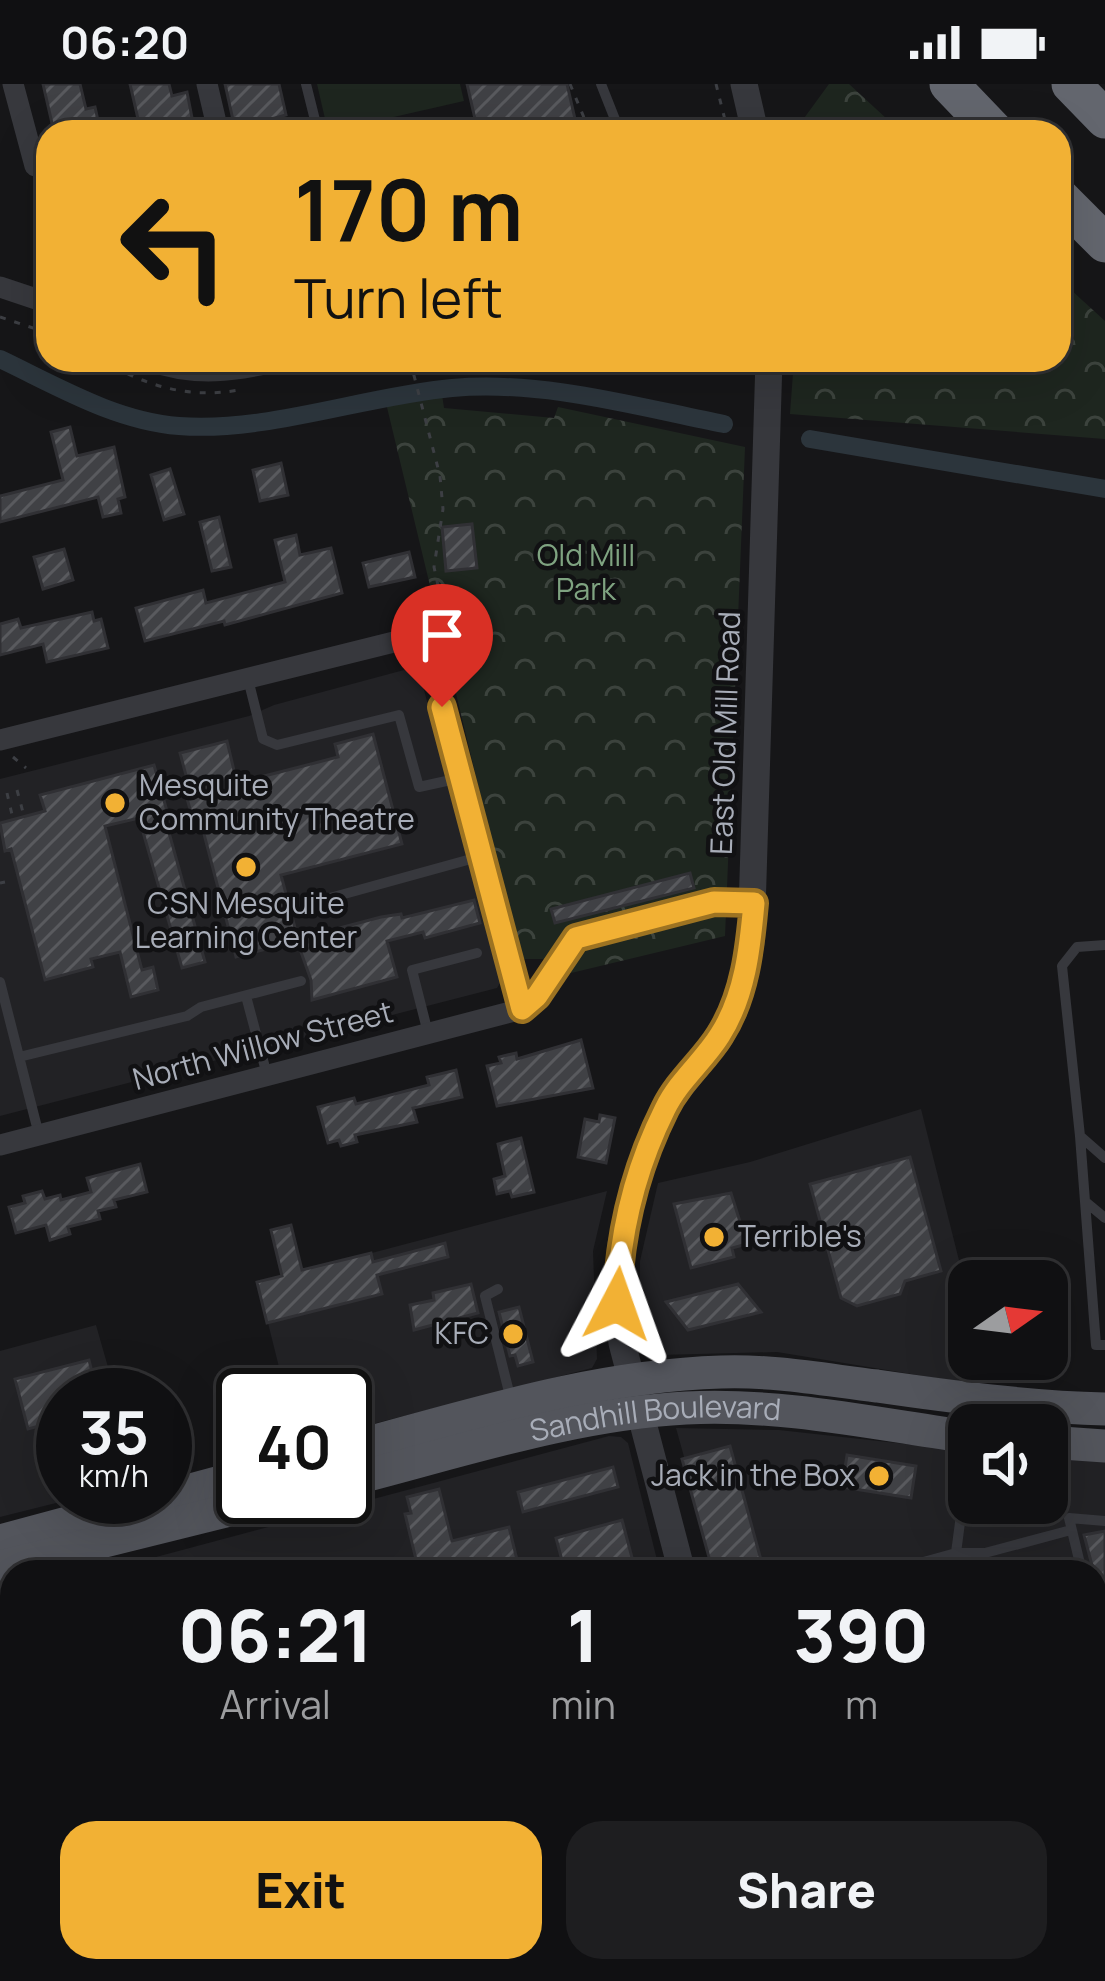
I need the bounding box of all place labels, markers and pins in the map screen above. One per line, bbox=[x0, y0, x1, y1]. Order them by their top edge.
pin bbox=[391, 584, 493, 707]
place label: Mesquite Community Theatre bbox=[139, 764, 415, 839]
marker: Mesquite Community Theatre bbox=[102, 790, 128, 816]
marker: CSN Mesquite Learning Center bbox=[233, 854, 259, 880]
place label: CSN Mesquite Learning Center bbox=[135, 882, 357, 957]
place label: Terrible's bbox=[738, 1215, 862, 1256]
marker: Terrible's bbox=[701, 1224, 727, 1250]
place label: KFC bbox=[435, 1312, 489, 1353]
marker: KFC bbox=[500, 1321, 526, 1347]
place label: Jack in the Box bbox=[651, 1454, 855, 1495]
marker: Jack in the Box bbox=[866, 1463, 892, 1489]

